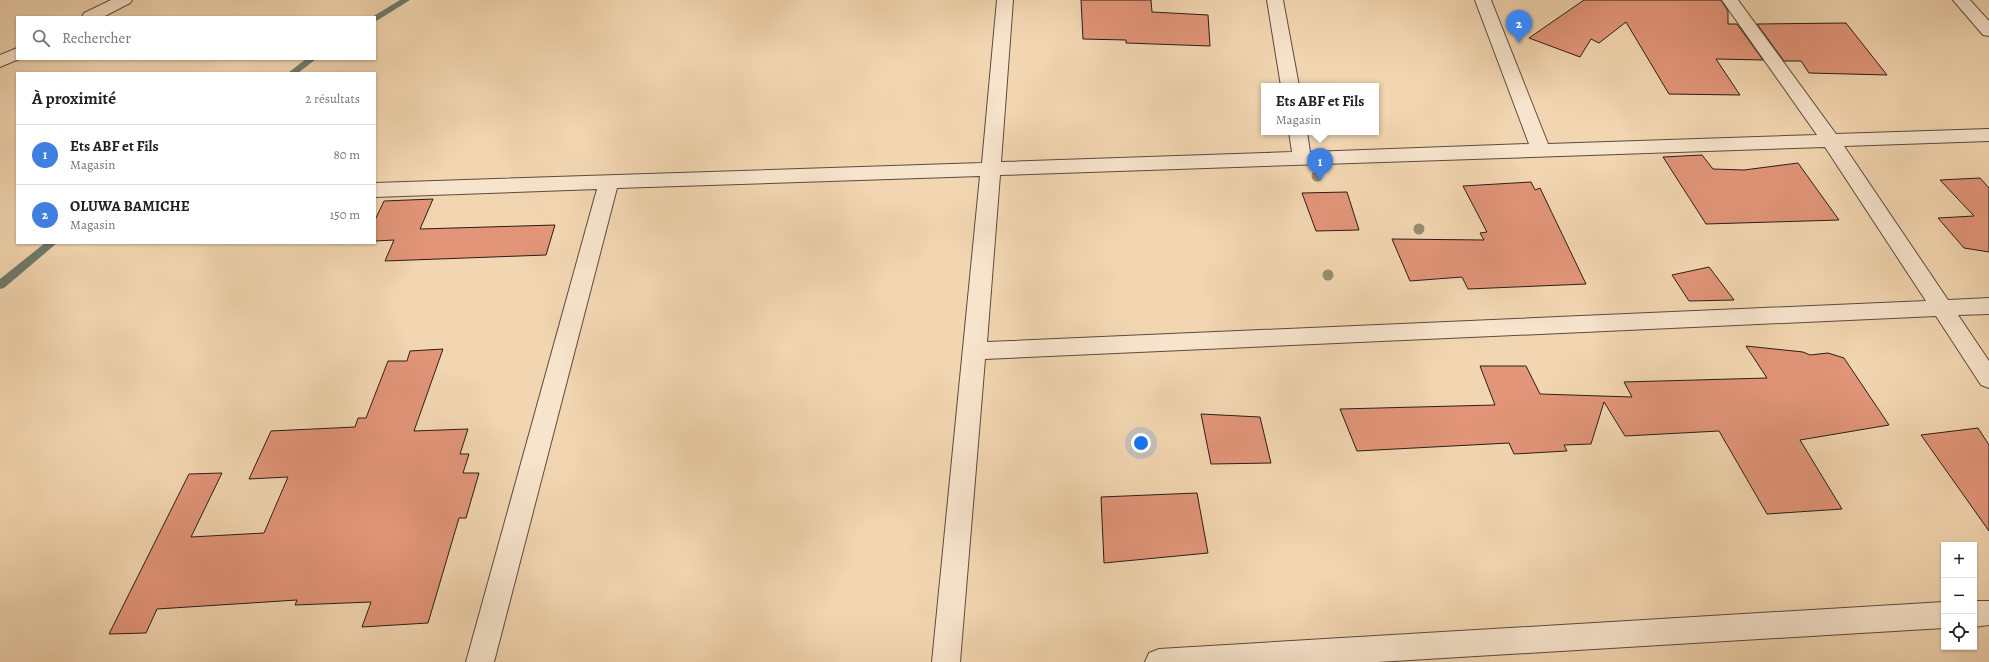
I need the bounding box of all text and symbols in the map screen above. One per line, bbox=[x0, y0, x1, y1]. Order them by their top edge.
pin: 2 bbox=[1506, 10, 1532, 43]
search box bbox=[16, 16, 376, 60]
icon: search bbox=[30, 27, 52, 49]
text: Rechercher bbox=[62, 28, 131, 48]
popup bbox=[1261, 83, 1379, 135]
text: À proximité bbox=[32, 87, 116, 110]
text: 2 résultats bbox=[305, 90, 360, 107]
text: Ets ABF et Fils bbox=[1276, 91, 1364, 111]
text: Magasin bbox=[1276, 111, 1321, 128]
text: Ets ABF et Fils bbox=[70, 136, 159, 156]
text: 1 bbox=[43, 146, 47, 163]
text: 80 m bbox=[333, 146, 360, 163]
pin: 1 bbox=[1307, 148, 1333, 181]
text: Magasin bbox=[70, 156, 115, 173]
text: OLUWA BAMICHE bbox=[70, 196, 190, 216]
text: 2 bbox=[42, 206, 48, 223]
text: 150 m bbox=[330, 206, 360, 223]
text: Magasin bbox=[70, 216, 115, 233]
your location bbox=[1131, 433, 1151, 453]
map controls bbox=[1941, 542, 1977, 650]
button: + bbox=[1941, 542, 1977, 578]
button: − bbox=[1941, 578, 1977, 614]
button: locate bbox=[1941, 614, 1977, 650]

